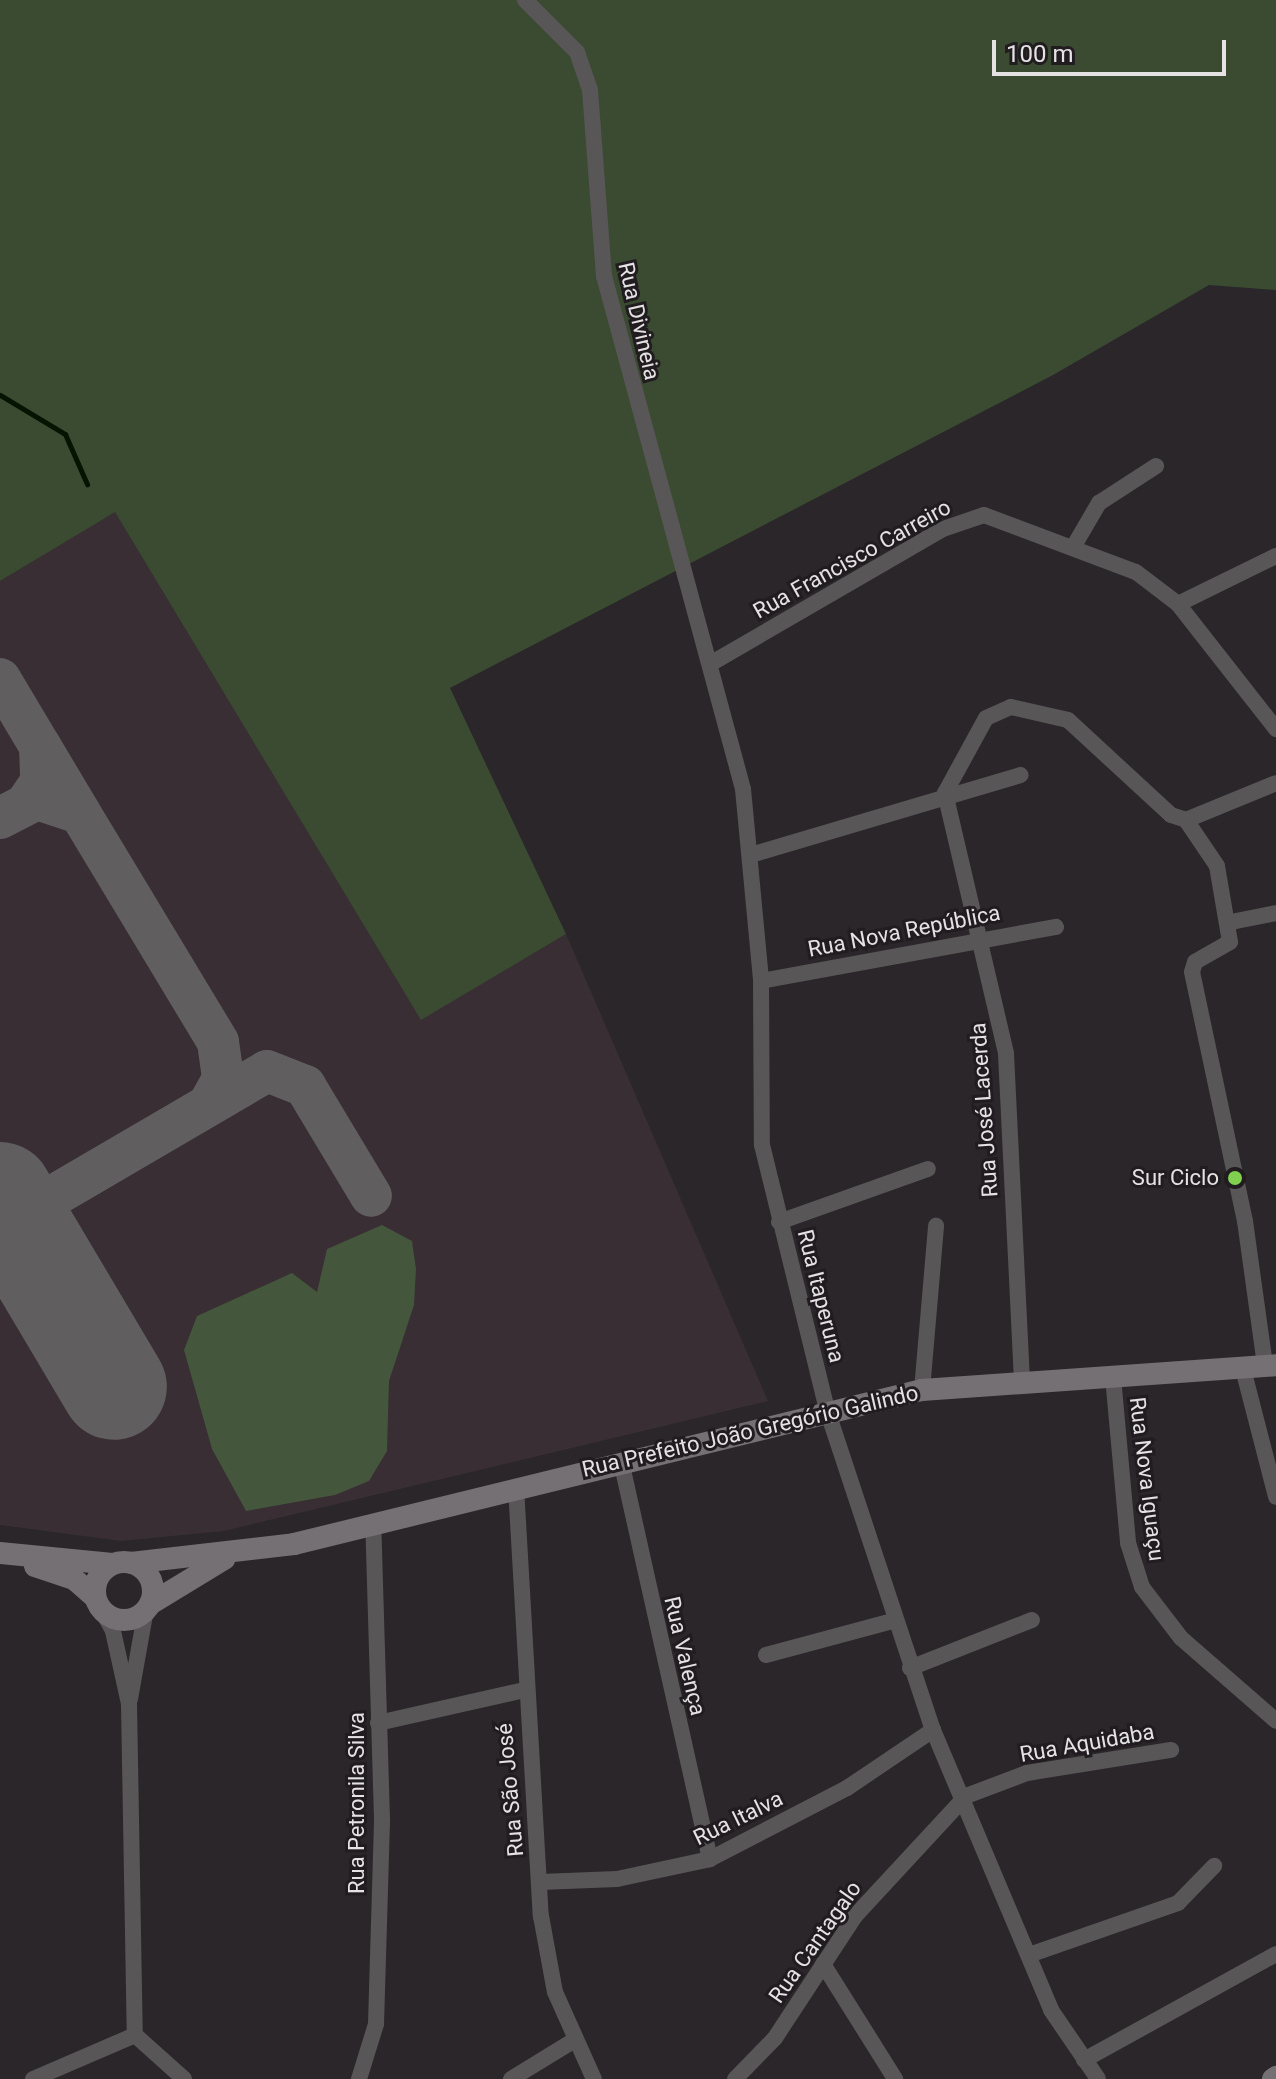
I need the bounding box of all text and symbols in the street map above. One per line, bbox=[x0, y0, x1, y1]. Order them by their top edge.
scale bar bbox=[996, 24, 1230, 74]
text: 100 m bbox=[1006, 40, 1073, 68]
street label: Rua Divineia bbox=[613, 260, 665, 382]
street label: Rua Francisco Carreiro bbox=[749, 494, 955, 624]
street label: Rua Nova República bbox=[806, 899, 1002, 963]
street label: Rua José Lacerda bbox=[965, 1022, 1003, 1198]
place label: Sur Ciclo bbox=[1132, 1165, 1219, 1191]
marker: Sur Ciclo bbox=[1226, 1169, 1244, 1187]
street label: Rua Itaperuna bbox=[792, 1227, 850, 1365]
street label: Rua Prefeito João Gregório Galindo bbox=[579, 1379, 921, 1483]
street label: Rua Nova Iguaçu bbox=[1124, 1395, 1170, 1563]
street label: Rua Valença bbox=[659, 1594, 711, 1718]
street label: Rua Petronila Silva bbox=[344, 1712, 370, 1894]
street label: Rua Aquidaba bbox=[1018, 1718, 1156, 1768]
street label: Rua São José bbox=[491, 1722, 529, 1858]
street label: Rua Italva bbox=[689, 1785, 787, 1851]
street label: Rua Cantagalo bbox=[763, 1876, 867, 2008]

